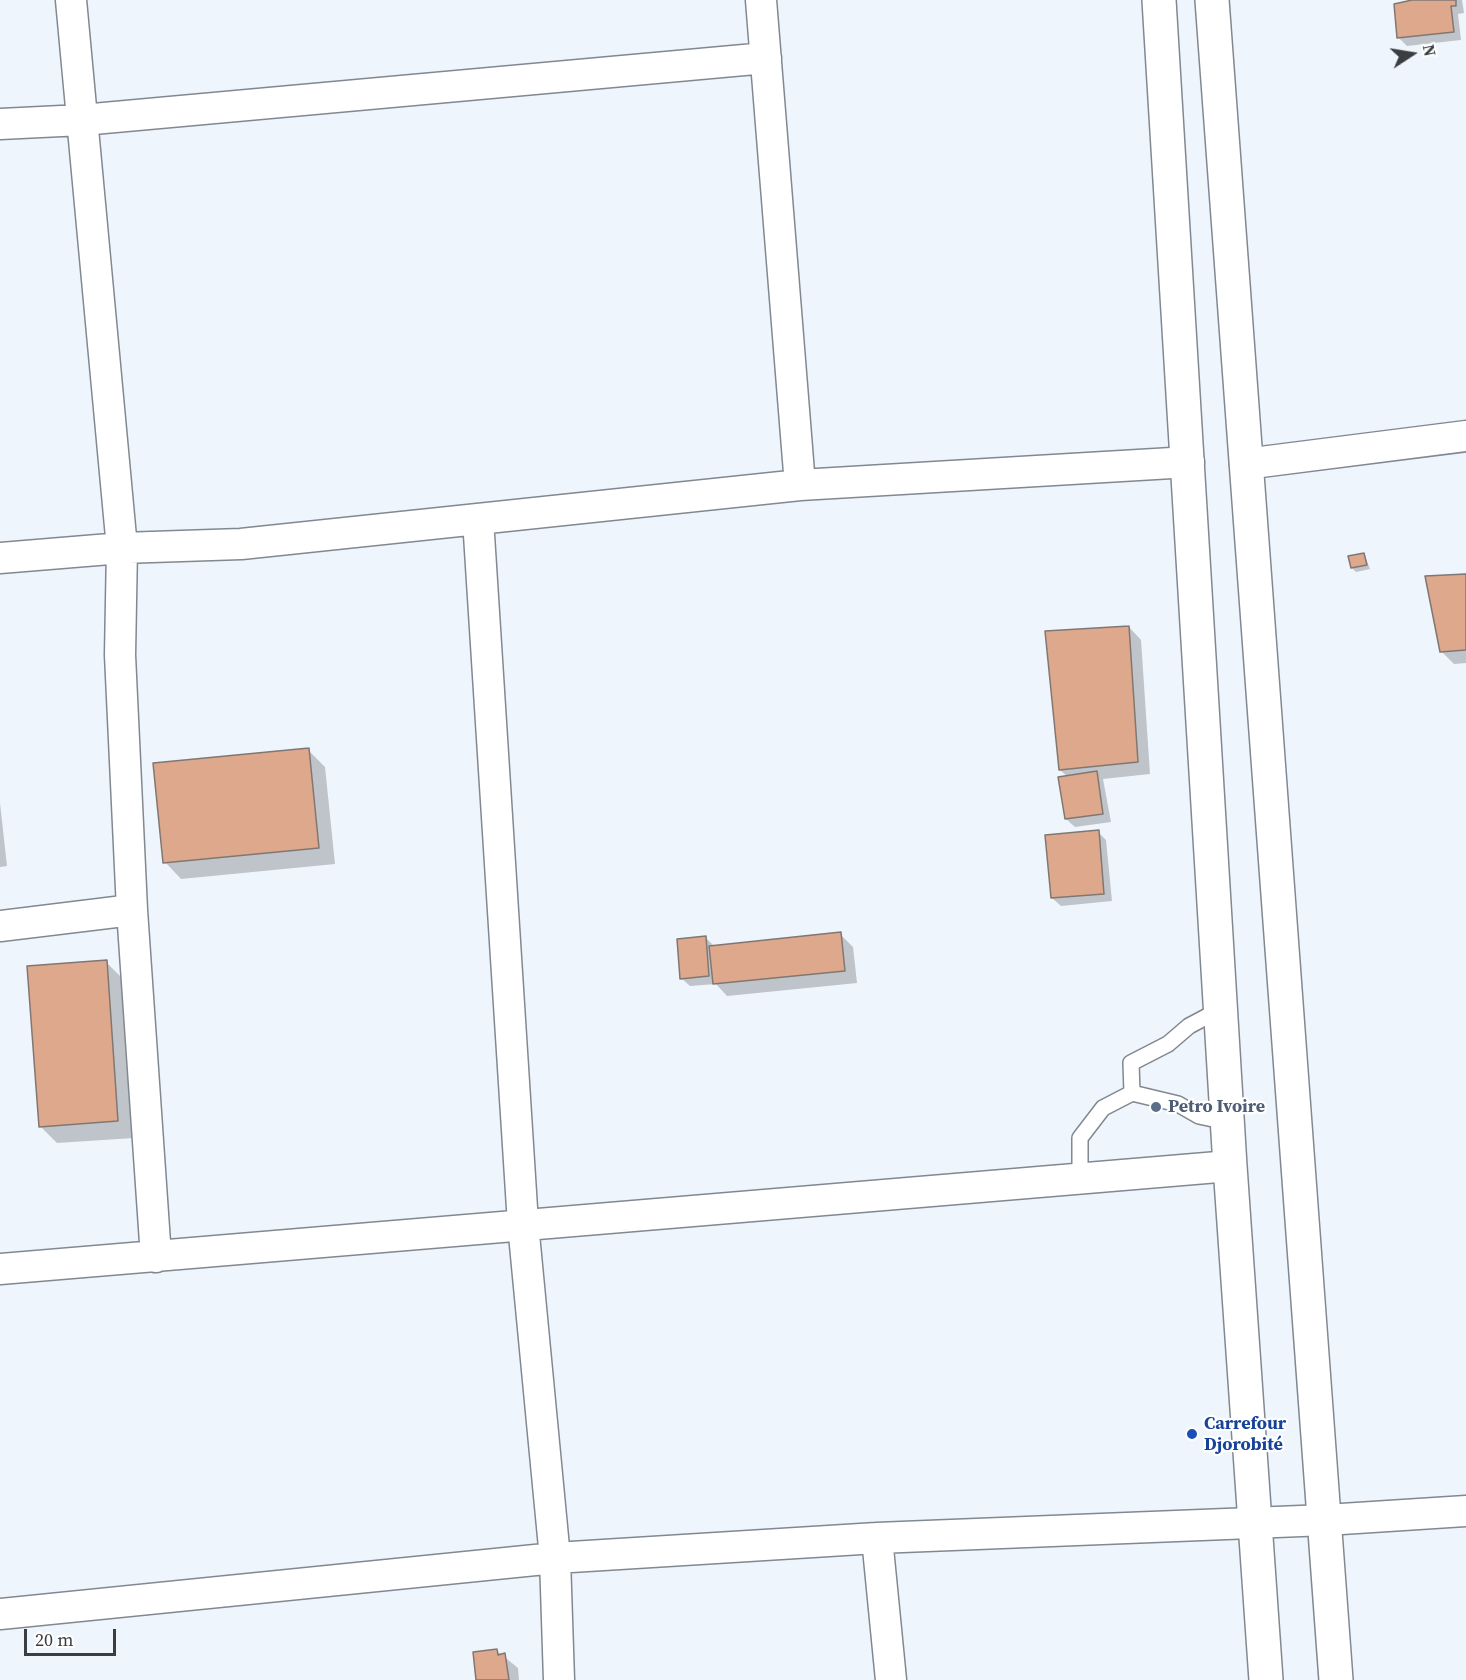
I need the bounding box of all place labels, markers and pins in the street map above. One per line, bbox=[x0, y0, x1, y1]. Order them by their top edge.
place label: Petro Ivoire bbox=[1168, 1096, 1265, 1118]
marker: Petro Ivoire bbox=[1149, 1100, 1163, 1114]
place label: Carrefour Djorobité bbox=[1204, 1413, 1286, 1456]
marker: Carrefour Djorobité bbox=[1185, 1427, 1199, 1441]

